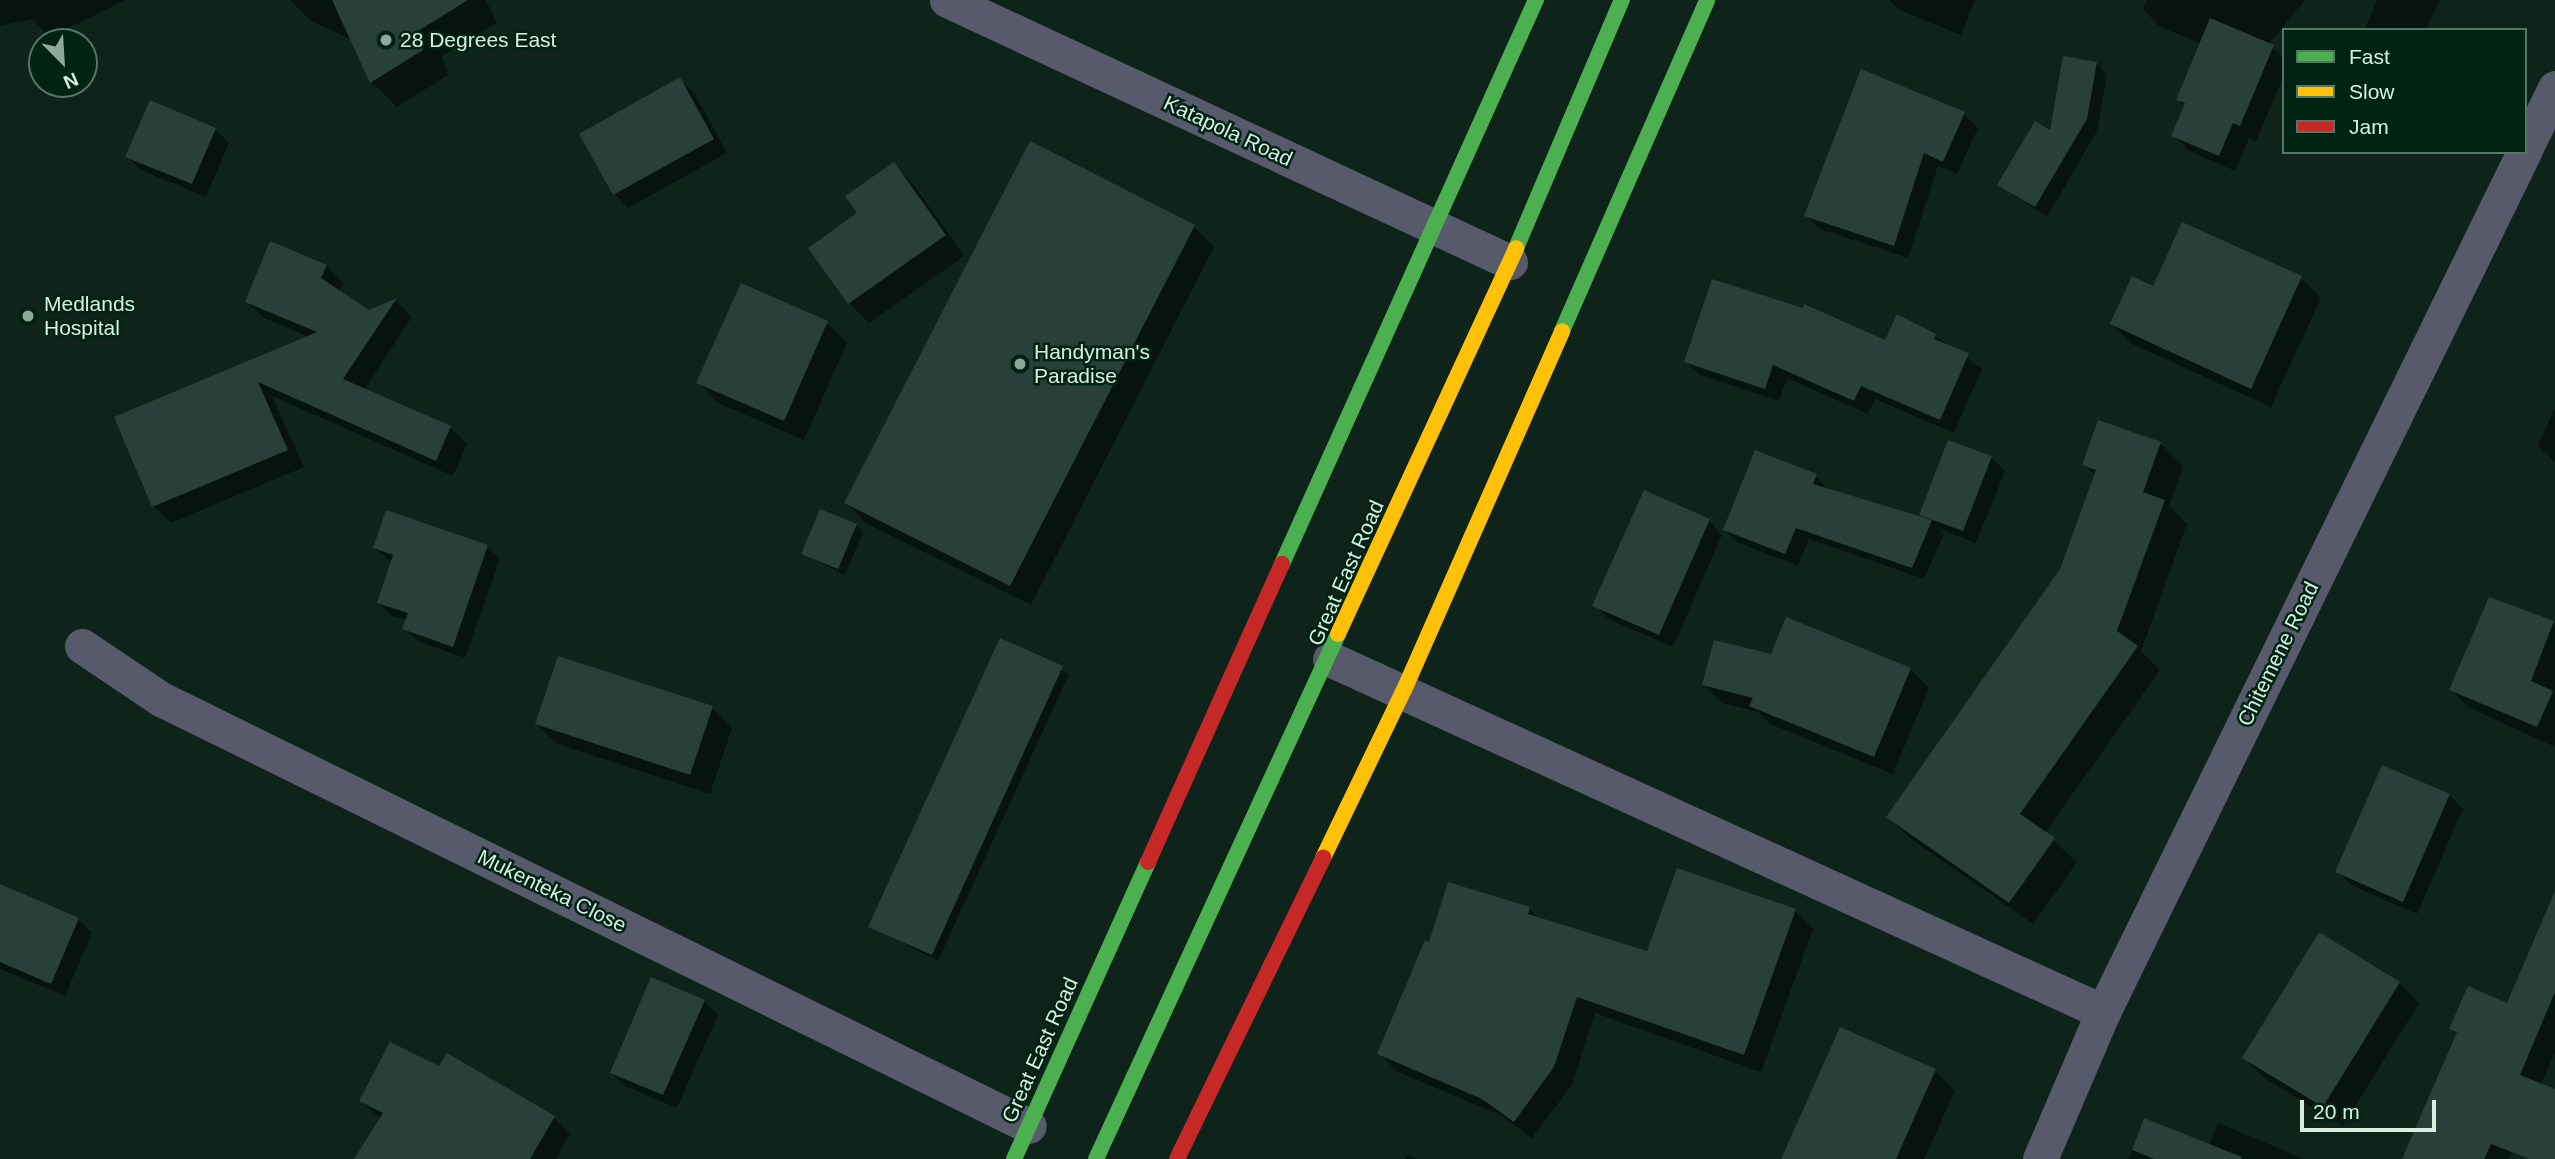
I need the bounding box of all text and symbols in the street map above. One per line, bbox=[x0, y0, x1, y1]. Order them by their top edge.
place label: 28 Degrees East bbox=[400, 27, 556, 53]
north arrow bbox=[28, 28, 98, 98]
legend bbox=[2282, 28, 2527, 154]
marker: 28 Degrees East bbox=[378, 32, 394, 48]
text: Fast bbox=[2349, 45, 2390, 68]
text: N bbox=[60, 68, 81, 93]
text: Slow bbox=[2349, 80, 2395, 103]
street label: Katapola Road bbox=[1160, 90, 1296, 172]
text: Jam bbox=[2349, 115, 2389, 138]
place label: Medlands Hospital bbox=[44, 291, 135, 341]
marker: Medlands Hospital bbox=[18, 306, 38, 326]
place label: Handyman's Paradise bbox=[1034, 339, 1150, 389]
marker: Handyman's Paradise bbox=[1012, 356, 1028, 372]
street label: Great East Road bbox=[1303, 496, 1389, 650]
street label: Chitemene Road bbox=[2232, 578, 2324, 730]
street label: Mukenteka Close bbox=[474, 844, 630, 938]
street label: Great East Road bbox=[997, 973, 1083, 1127]
scale bar bbox=[2303, 1086, 2440, 1130]
text: 20 m bbox=[2313, 1100, 2360, 1123]

